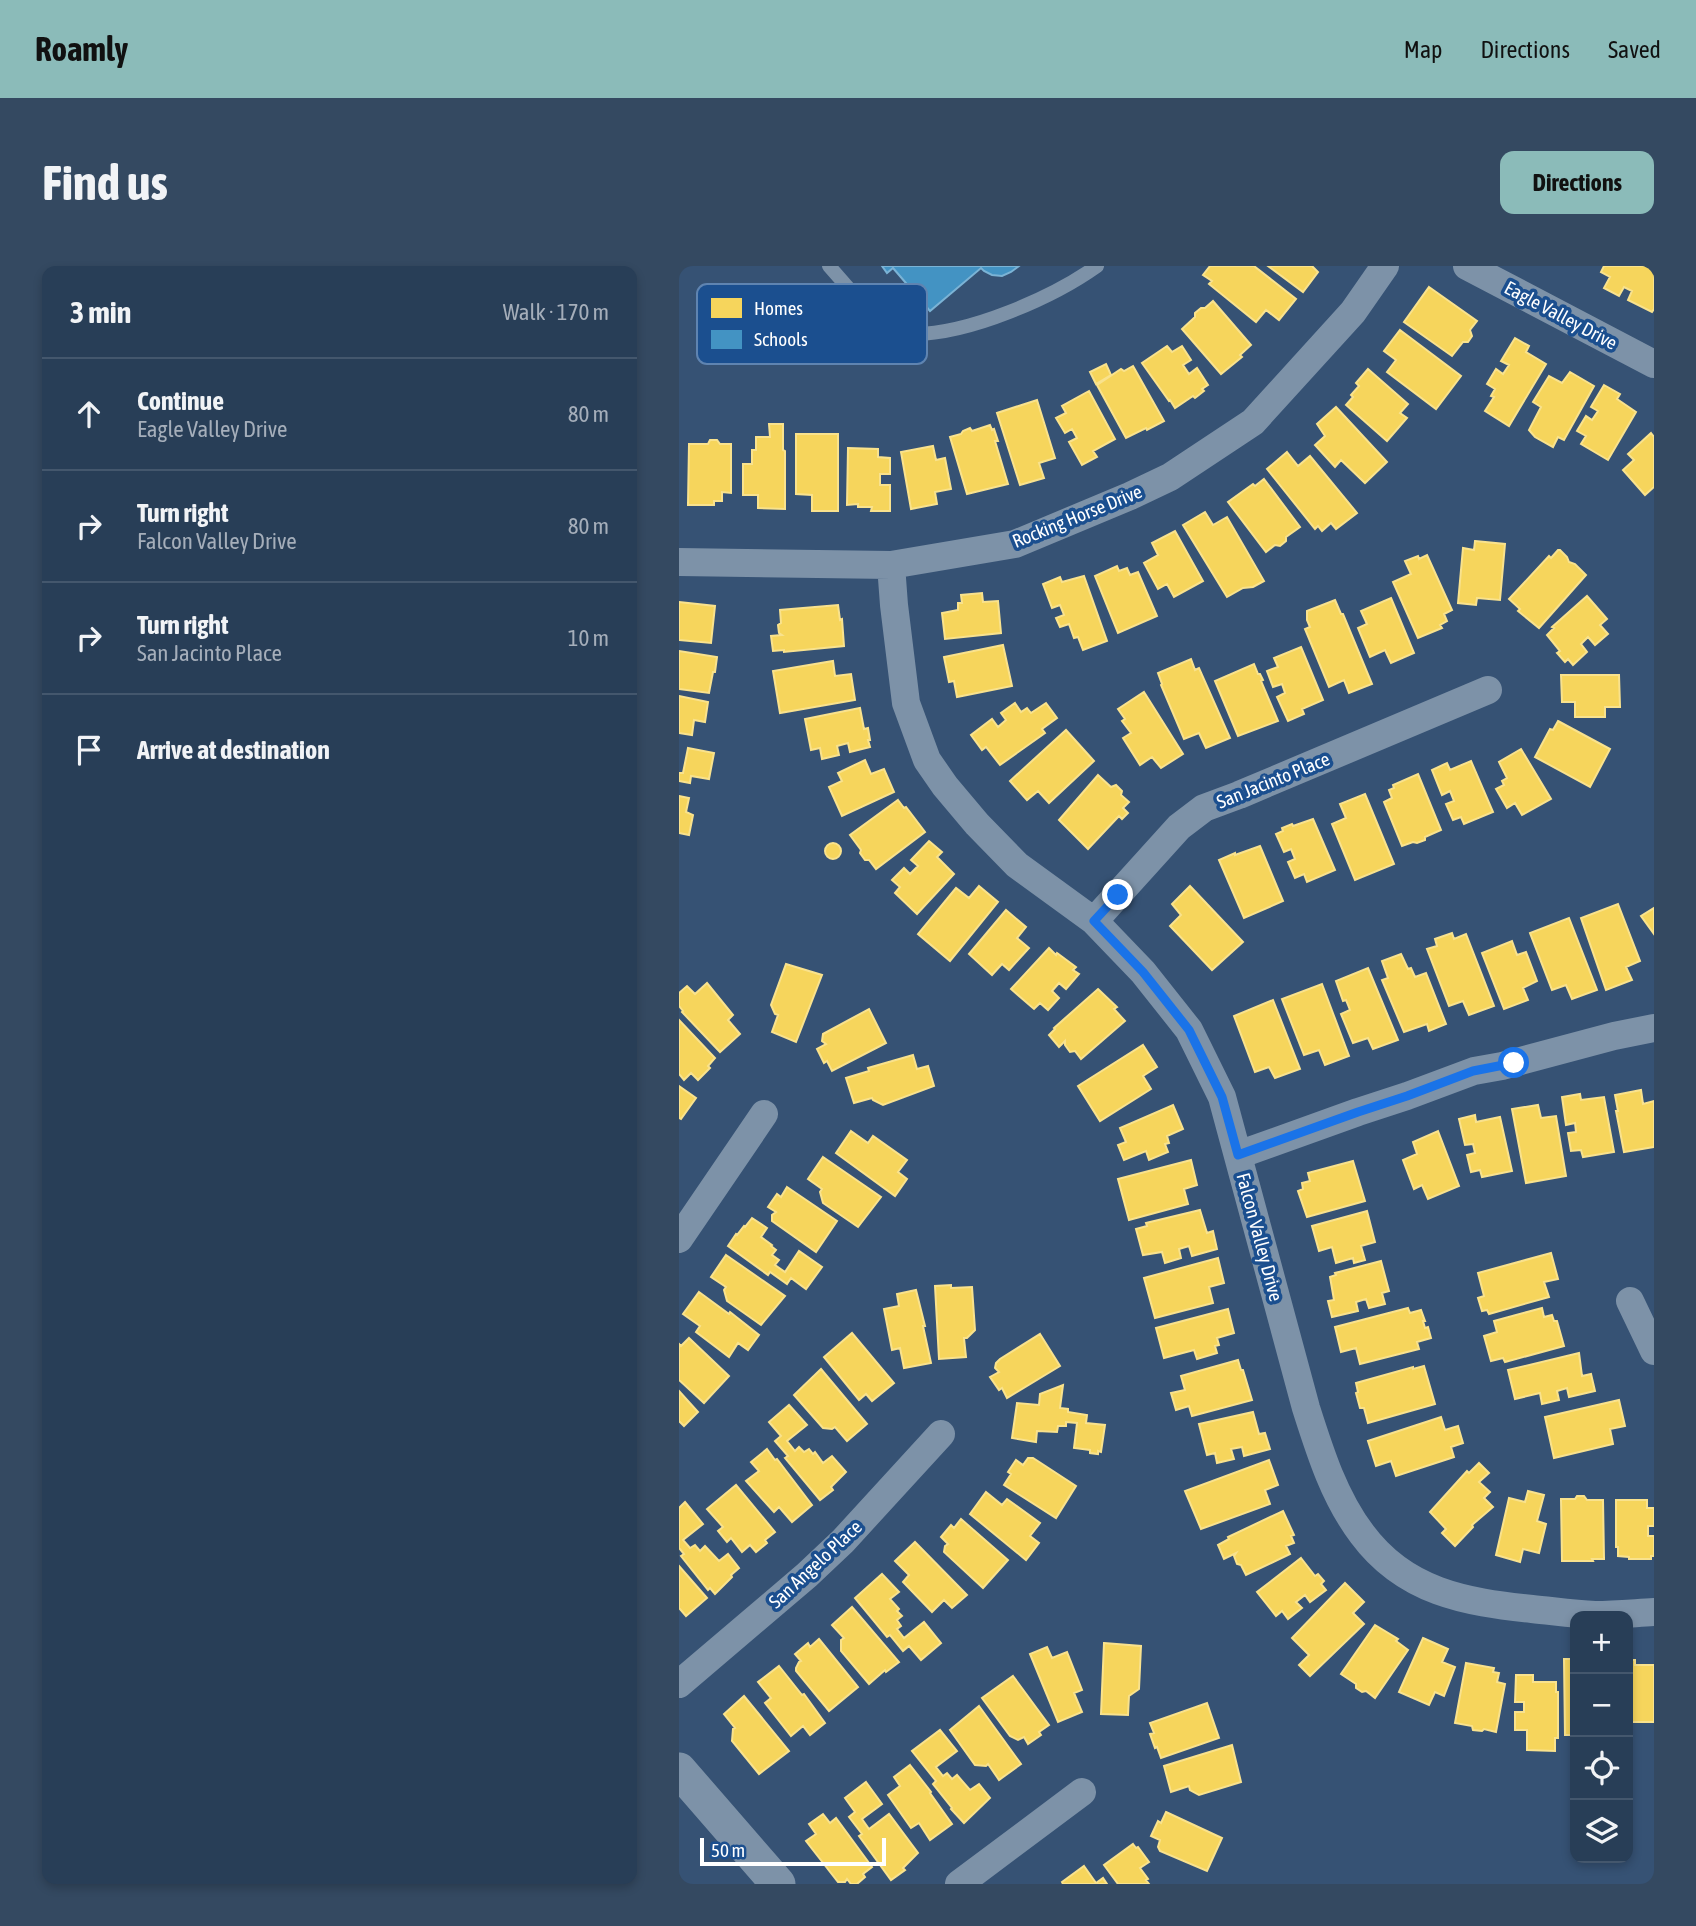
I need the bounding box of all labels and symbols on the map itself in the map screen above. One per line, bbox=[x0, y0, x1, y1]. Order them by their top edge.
street label: Eagle Valley Drive bbox=[1501, 276, 1621, 354]
legend bbox=[697, 284, 927, 364]
text: Homes bbox=[754, 297, 803, 319]
text: Schools bbox=[754, 328, 808, 350]
street label: Rocking Horse Drive bbox=[1009, 480, 1145, 552]
street label: San Jacinto Place bbox=[1213, 747, 1333, 813]
route end bbox=[1102, 879, 1133, 910]
route start bbox=[1498, 1047, 1529, 1078]
street label: Falcon Valley Drive bbox=[1232, 1170, 1288, 1304]
street label: San Angelo Place bbox=[764, 1515, 866, 1613]
scale bar bbox=[700, 1835, 885, 1867]

